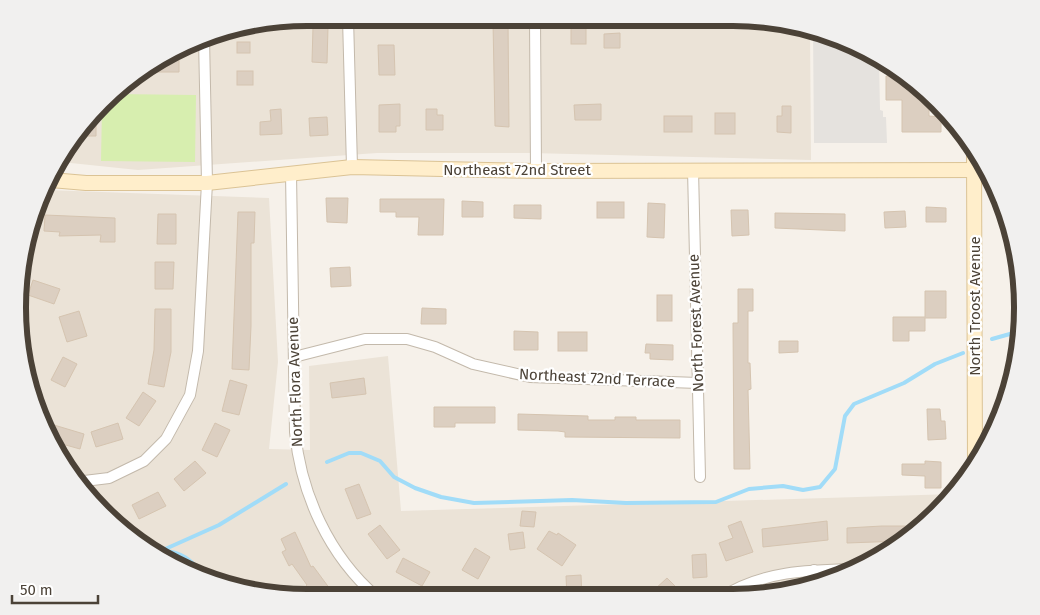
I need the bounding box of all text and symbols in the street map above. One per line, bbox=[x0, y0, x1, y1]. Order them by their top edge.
street label: Northeast 72nd Street bbox=[443, 161, 591, 179]
street label: North Troost Avenue bbox=[966, 236, 984, 376]
street label: North Forest Avenue bbox=[685, 254, 707, 392]
street label: North Flora Avenue bbox=[284, 316, 306, 448]
street label: Northeast 72nd Terrace bbox=[518, 365, 676, 391]
scale bar bbox=[12, 572, 99, 604]
text: 50 m bbox=[20, 581, 53, 599]

